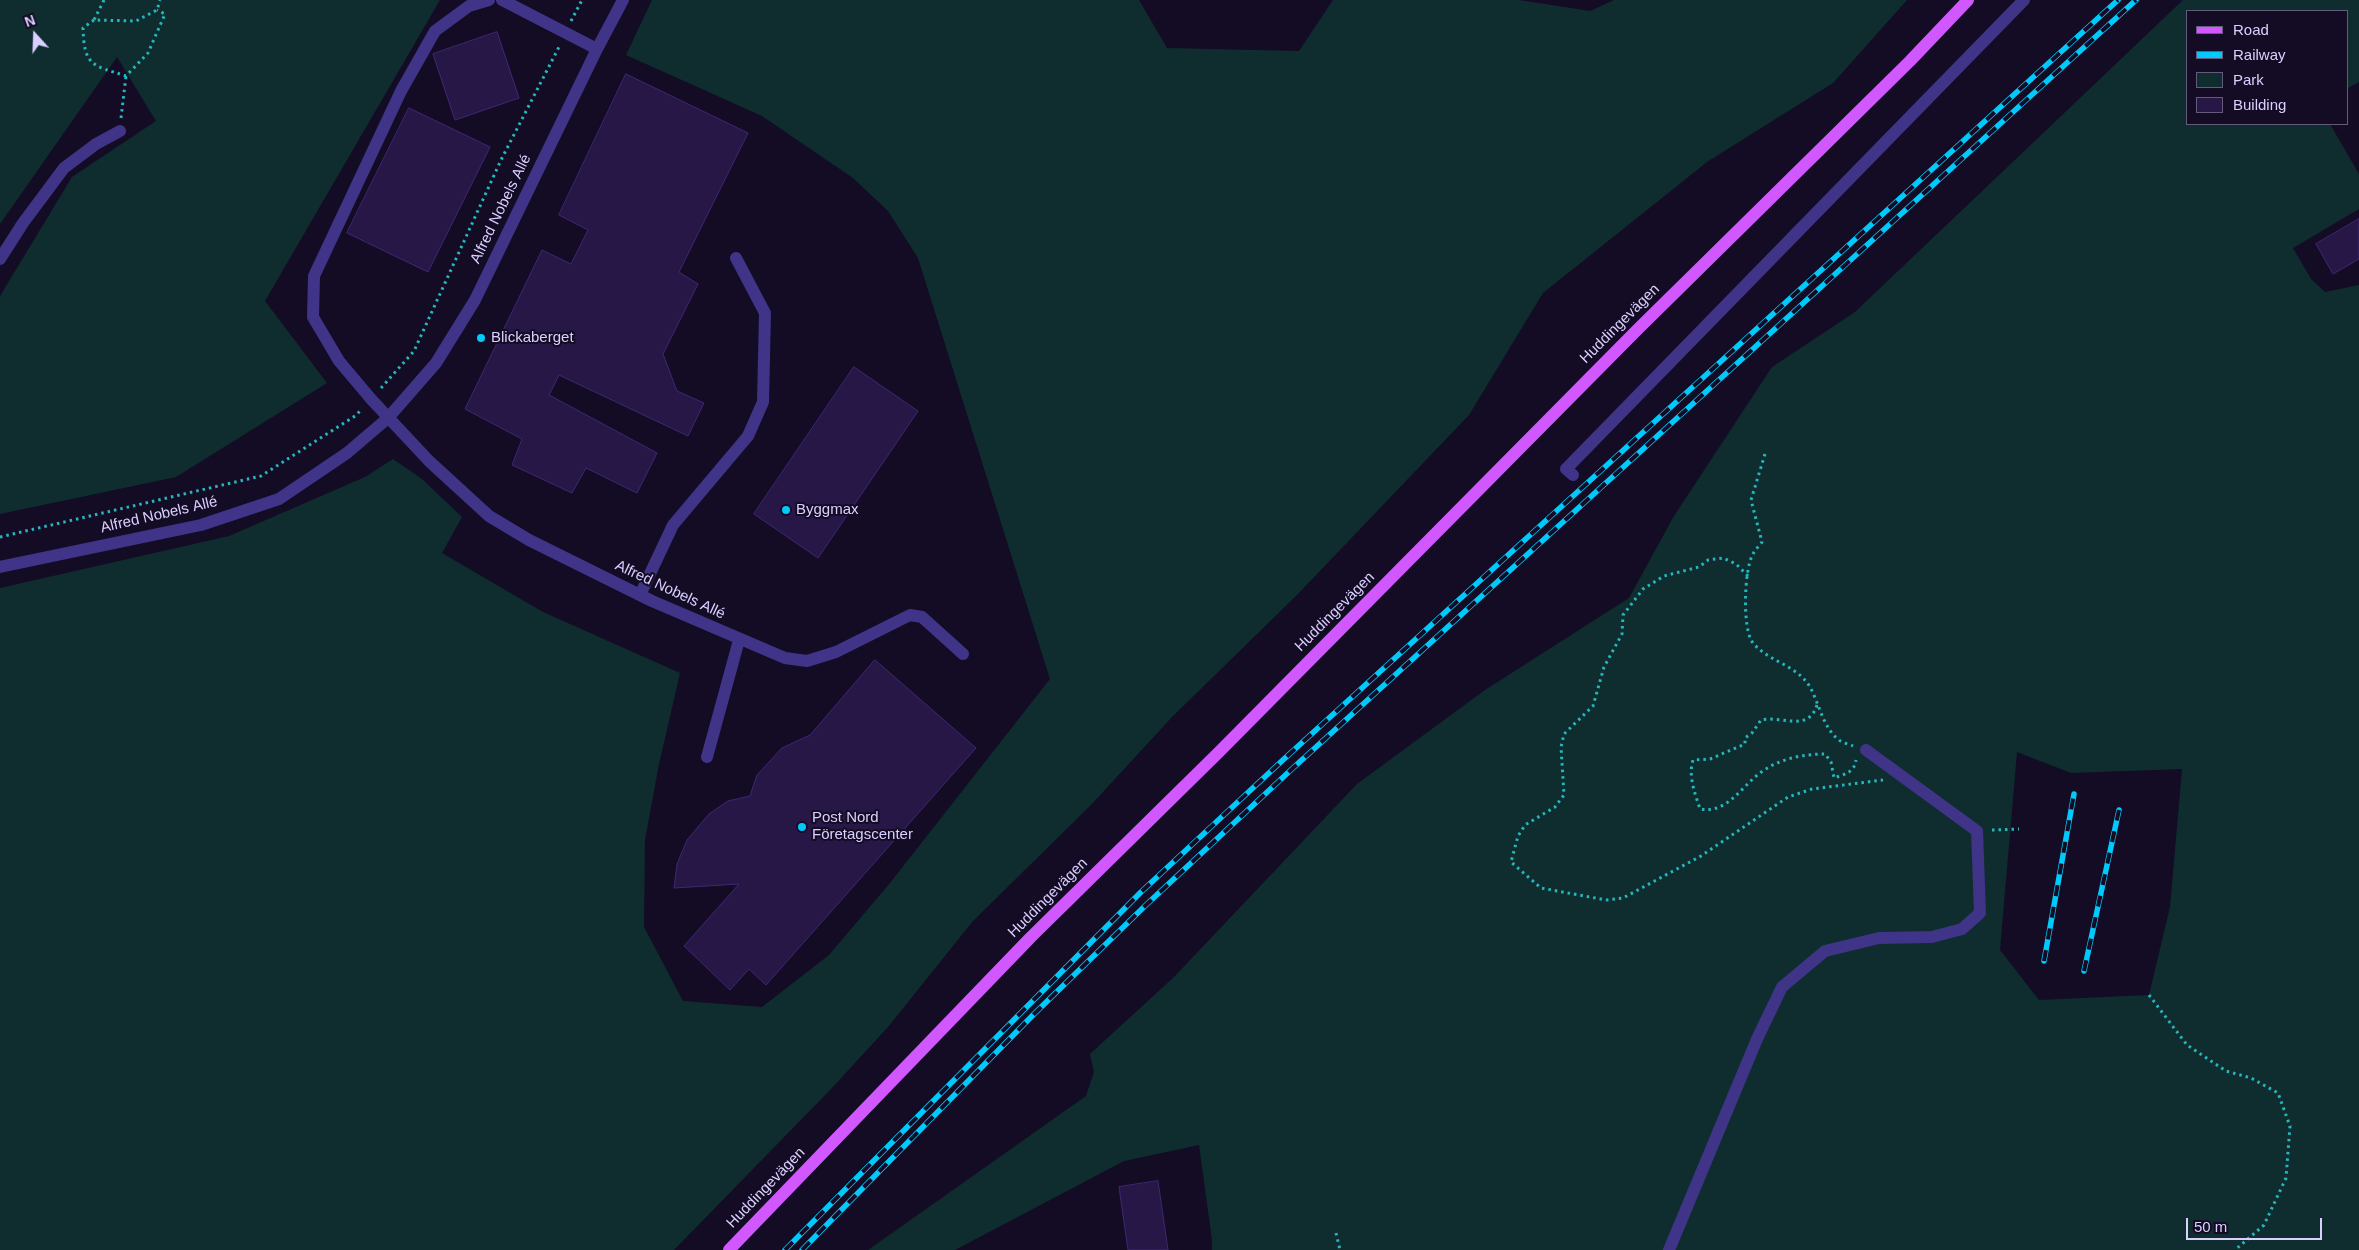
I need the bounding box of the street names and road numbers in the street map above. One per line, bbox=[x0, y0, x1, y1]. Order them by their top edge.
street label: Alfred Nobels Allé bbox=[467, 151, 535, 267]
street label: Huddingevägen bbox=[1576, 280, 1664, 368]
street label: Alfred Nobels Allé bbox=[99, 493, 219, 537]
street label: Alfred Nobels Allé bbox=[612, 557, 728, 623]
street label: Huddingevägen bbox=[1291, 568, 1379, 656]
street label: Huddingevägen bbox=[1004, 854, 1092, 942]
street label: Huddingevägen bbox=[723, 1144, 809, 1232]

